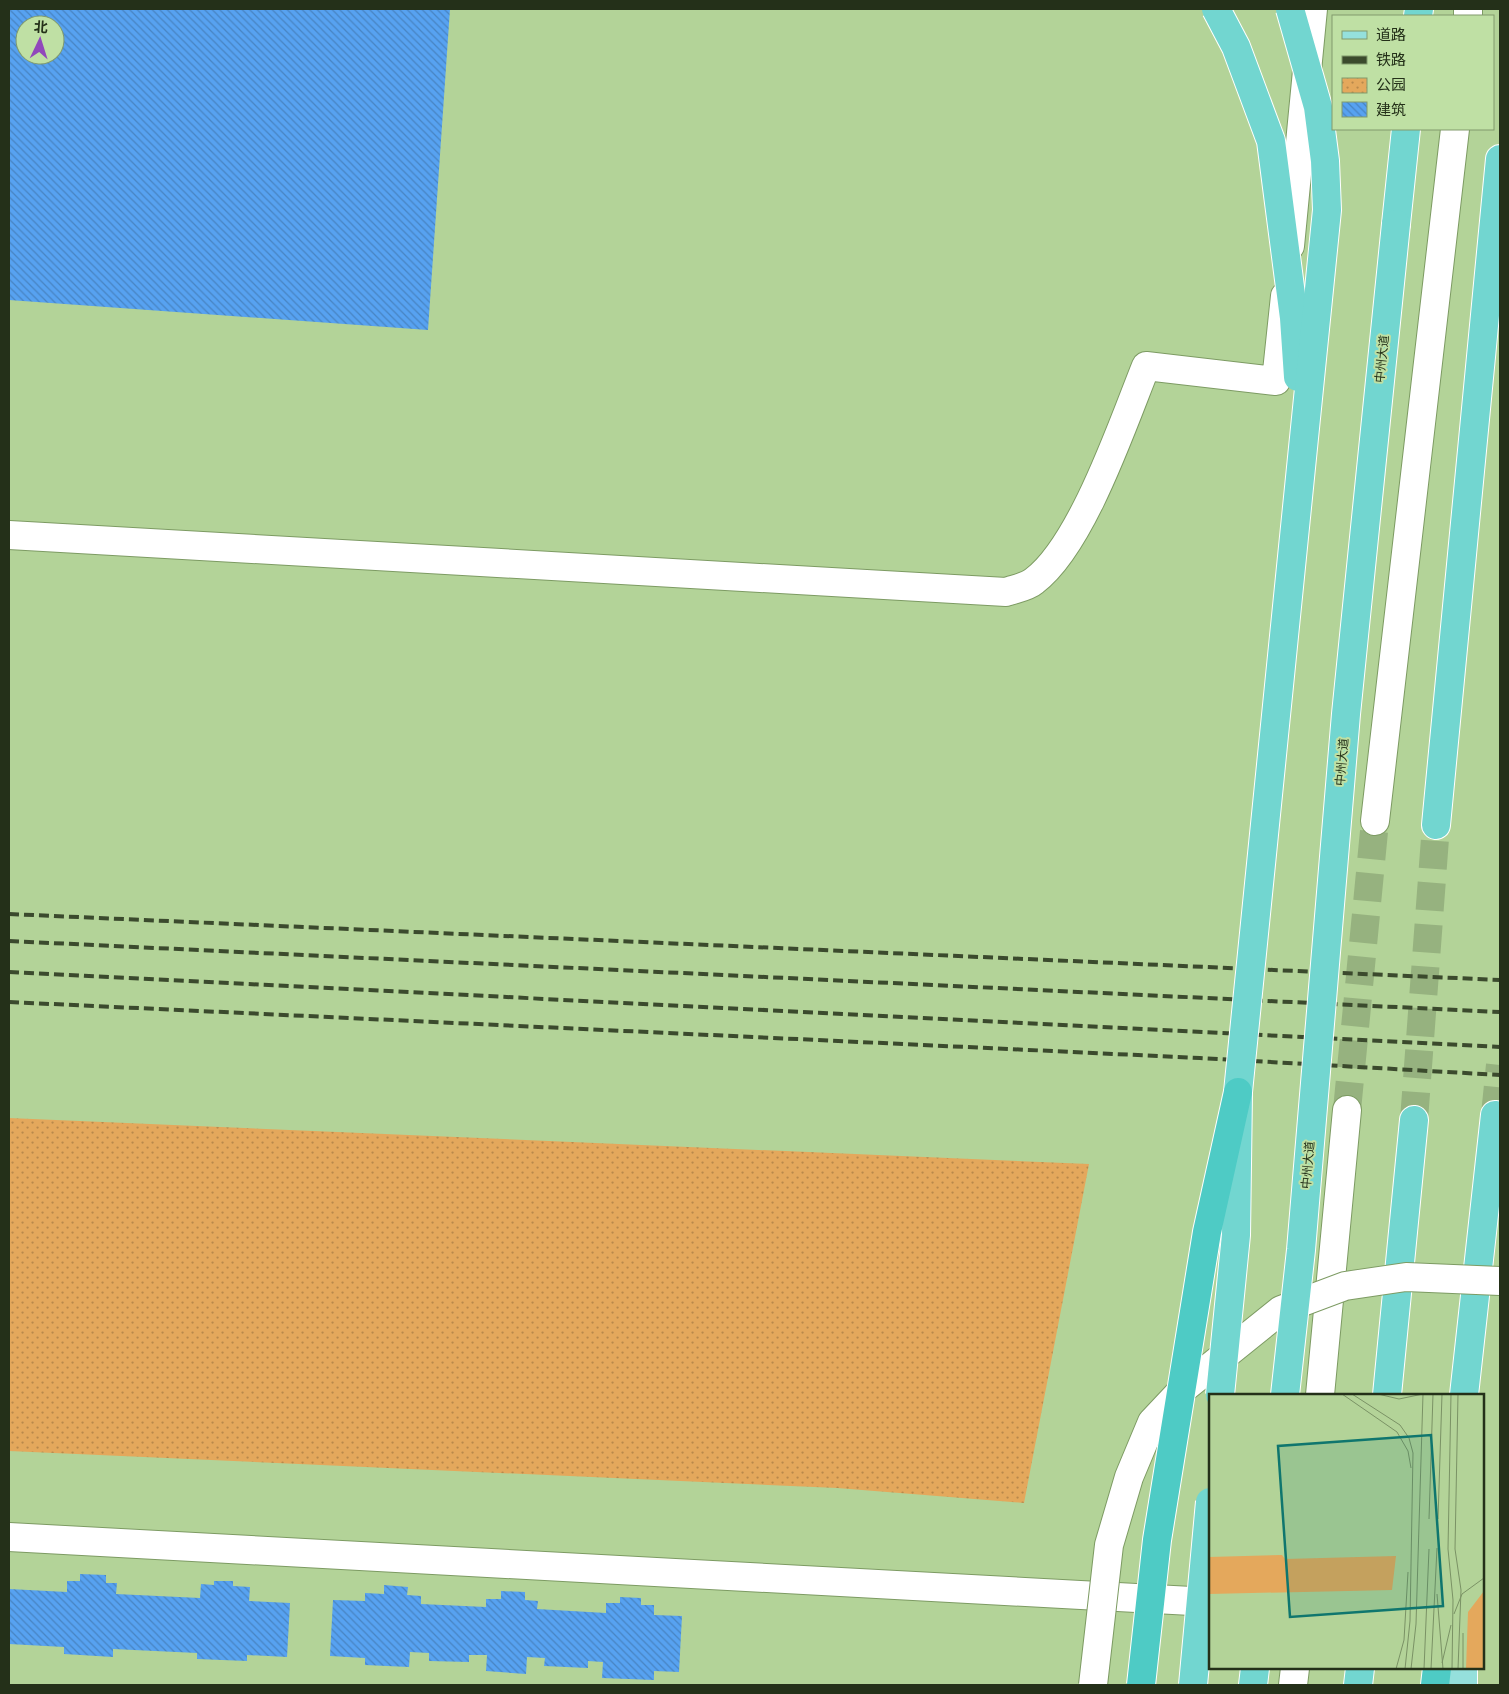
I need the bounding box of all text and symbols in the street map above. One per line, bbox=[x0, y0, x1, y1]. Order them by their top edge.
north arrow bbox=[15, 15, 65, 65]
legend bbox=[1332, 15, 1494, 130]
text: 北 bbox=[33, 19, 48, 36]
text: 道路 bbox=[1376, 26, 1406, 44]
text: 铁路 bbox=[1376, 51, 1406, 69]
text: 公园 bbox=[1376, 76, 1406, 94]
text: 建筑 bbox=[1376, 101, 1406, 119]
street label: 中州大道 bbox=[1373, 334, 1391, 384]
street label: 中州大道 bbox=[1333, 737, 1351, 787]
street label: 中州大道 bbox=[1299, 1140, 1317, 1190]
inset map bbox=[1209, 1394, 1484, 1669]

